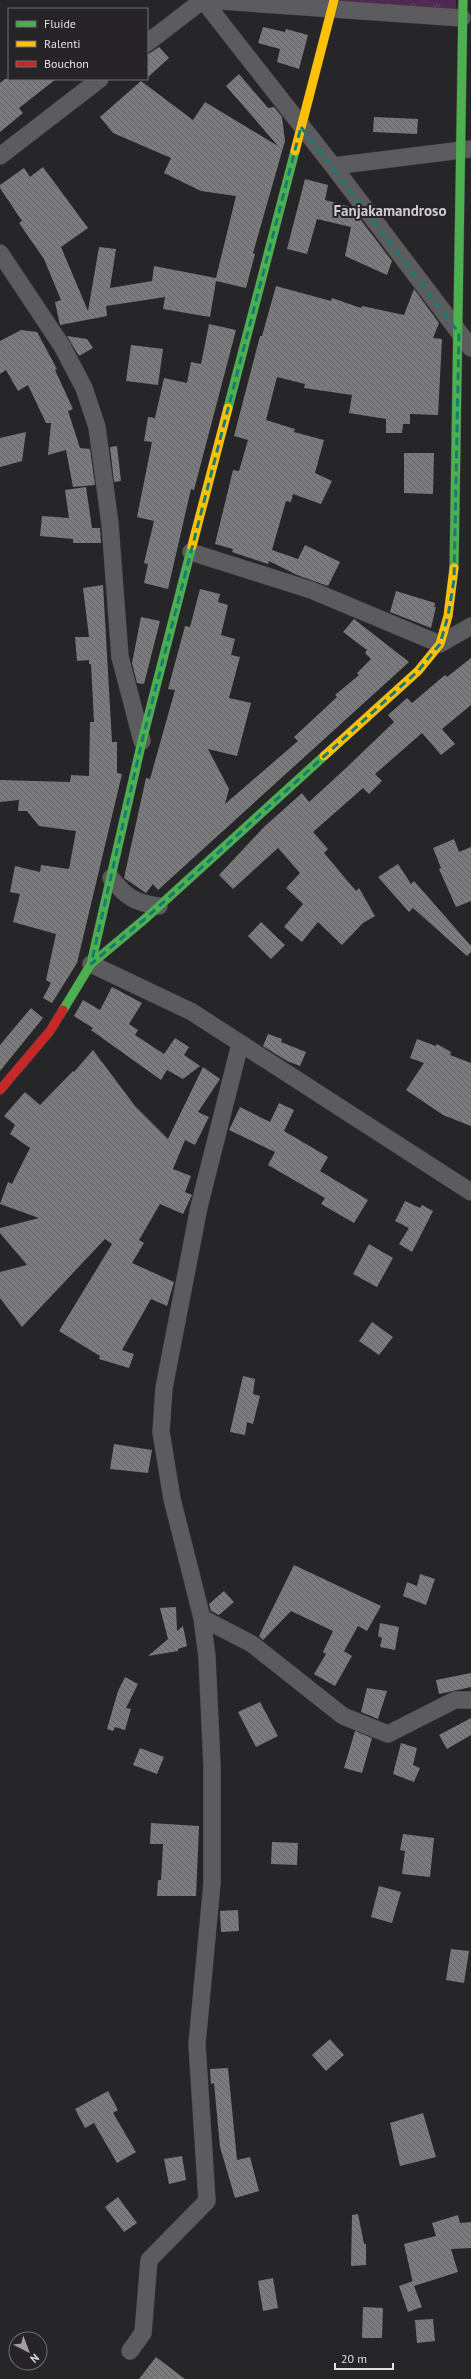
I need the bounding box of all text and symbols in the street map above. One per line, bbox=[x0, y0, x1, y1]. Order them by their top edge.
legend bbox=[8, 8, 148, 80]
text: Fluide bbox=[44, 16, 76, 31]
text: Ralenti bbox=[44, 36, 80, 51]
text: Bouchon bbox=[44, 56, 89, 71]
district label: Fanjakamandroso bbox=[334, 201, 446, 220]
north arrow bbox=[8, 2331, 48, 2371]
scale bar bbox=[335, 2345, 393, 2371]
text: N bbox=[27, 2351, 42, 2366]
text: 20 m bbox=[341, 2351, 367, 2366]

